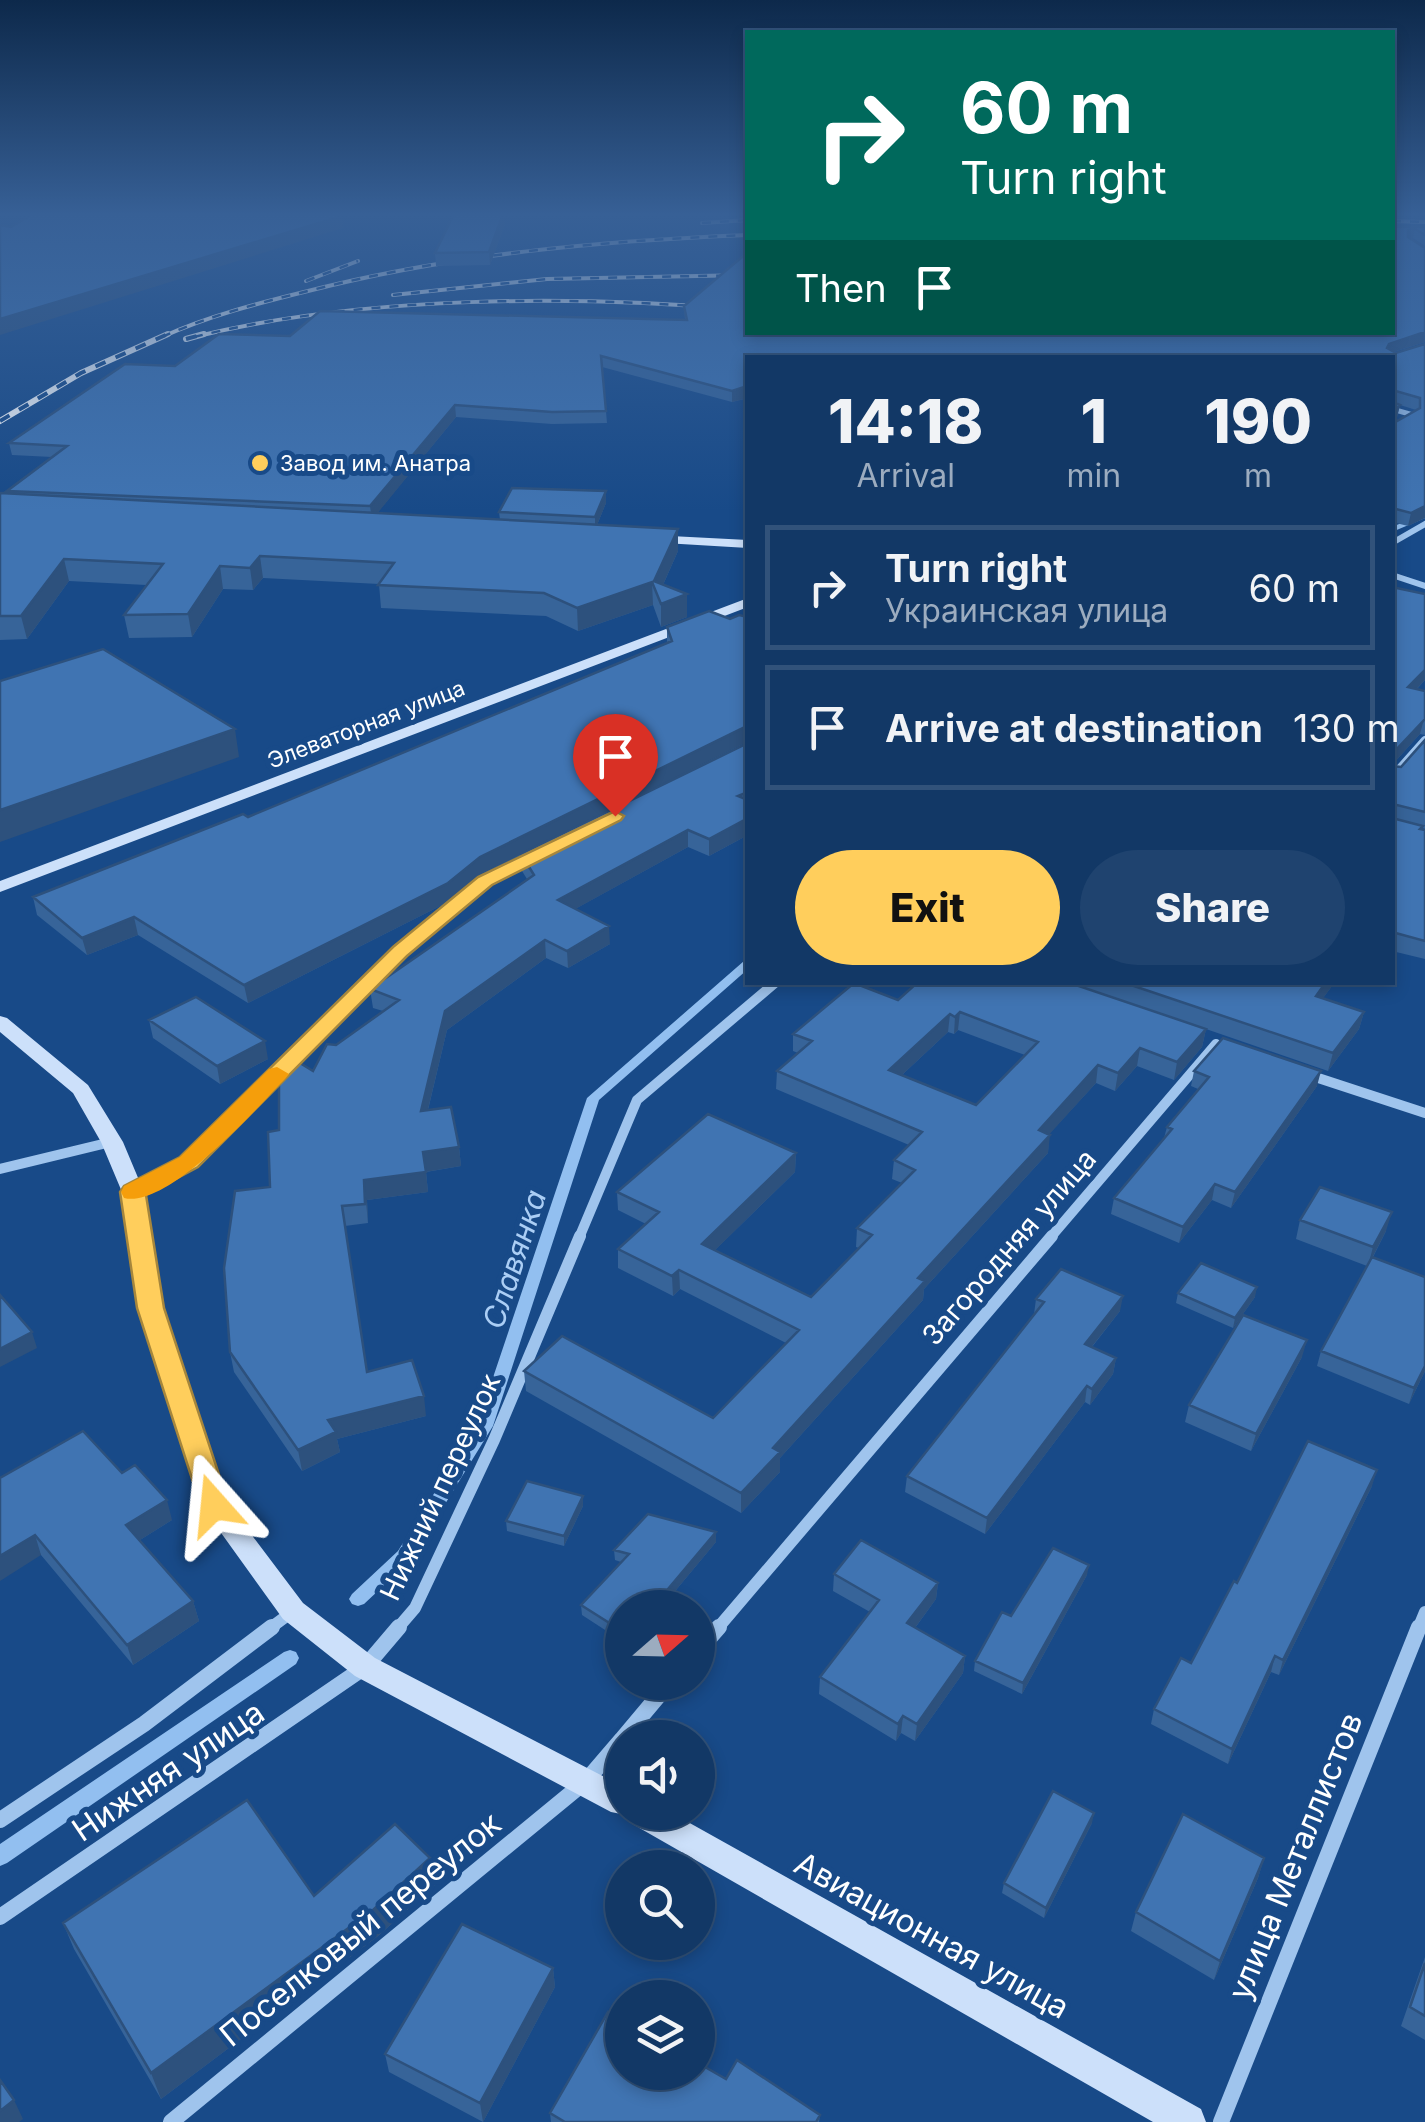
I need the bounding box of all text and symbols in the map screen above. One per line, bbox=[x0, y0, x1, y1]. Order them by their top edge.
text: 60 m bbox=[960, 65, 1133, 150]
icon: right bbox=[795, 70, 925, 200]
text: Turn right bbox=[960, 150, 1167, 205]
icon: arrive bbox=[907, 260, 962, 315]
text: Then bbox=[795, 265, 887, 311]
text: 14:18 bbox=[828, 385, 983, 457]
text: 1 bbox=[1081, 385, 1107, 457]
text: 190 bbox=[1204, 385, 1312, 457]
place label: Завод им. Анатра bbox=[280, 450, 471, 476]
marker: Завод им. Анатра bbox=[249, 452, 271, 474]
text: Arrival bbox=[856, 456, 955, 495]
text: min bbox=[1066, 456, 1121, 495]
text: m bbox=[1244, 456, 1272, 495]
text: Turn right bbox=[885, 545, 1067, 591]
icon: right bbox=[800, 560, 855, 615]
text: 60 m bbox=[1248, 565, 1340, 611]
text: Украинская улица bbox=[885, 591, 1168, 630]
street label: Элеваторная улица bbox=[264, 674, 468, 774]
icon: arrive bbox=[800, 700, 855, 755]
text: Arrive at destination bbox=[885, 705, 1263, 751]
text: 130 m bbox=[1293, 705, 1400, 751]
pin bbox=[573, 714, 658, 817]
icon: arrive bbox=[588, 729, 643, 784]
button: Exit bbox=[795, 850, 1060, 965]
button: Share bbox=[1080, 850, 1345, 965]
street label: Загородняя улица bbox=[915, 1142, 1103, 1352]
water label: Славянка bbox=[475, 1185, 553, 1333]
street label: Нижний переулок bbox=[373, 1368, 507, 1606]
position arrow bbox=[162, 1453, 266, 1557]
north arrow bbox=[605, 1590, 715, 1700]
map controls bbox=[605, 1590, 715, 2090]
street label: Нижняя улица bbox=[65, 1692, 271, 1850]
street label: улица Металлистов bbox=[1220, 1707, 1370, 2005]
button: sound bbox=[605, 1720, 715, 1830]
street label: Поселковый переулок bbox=[212, 1804, 508, 2054]
street label: Авиационная улица bbox=[788, 1843, 1076, 2027]
button: search bbox=[605, 1850, 715, 1960]
button: layers bbox=[605, 1980, 715, 2090]

